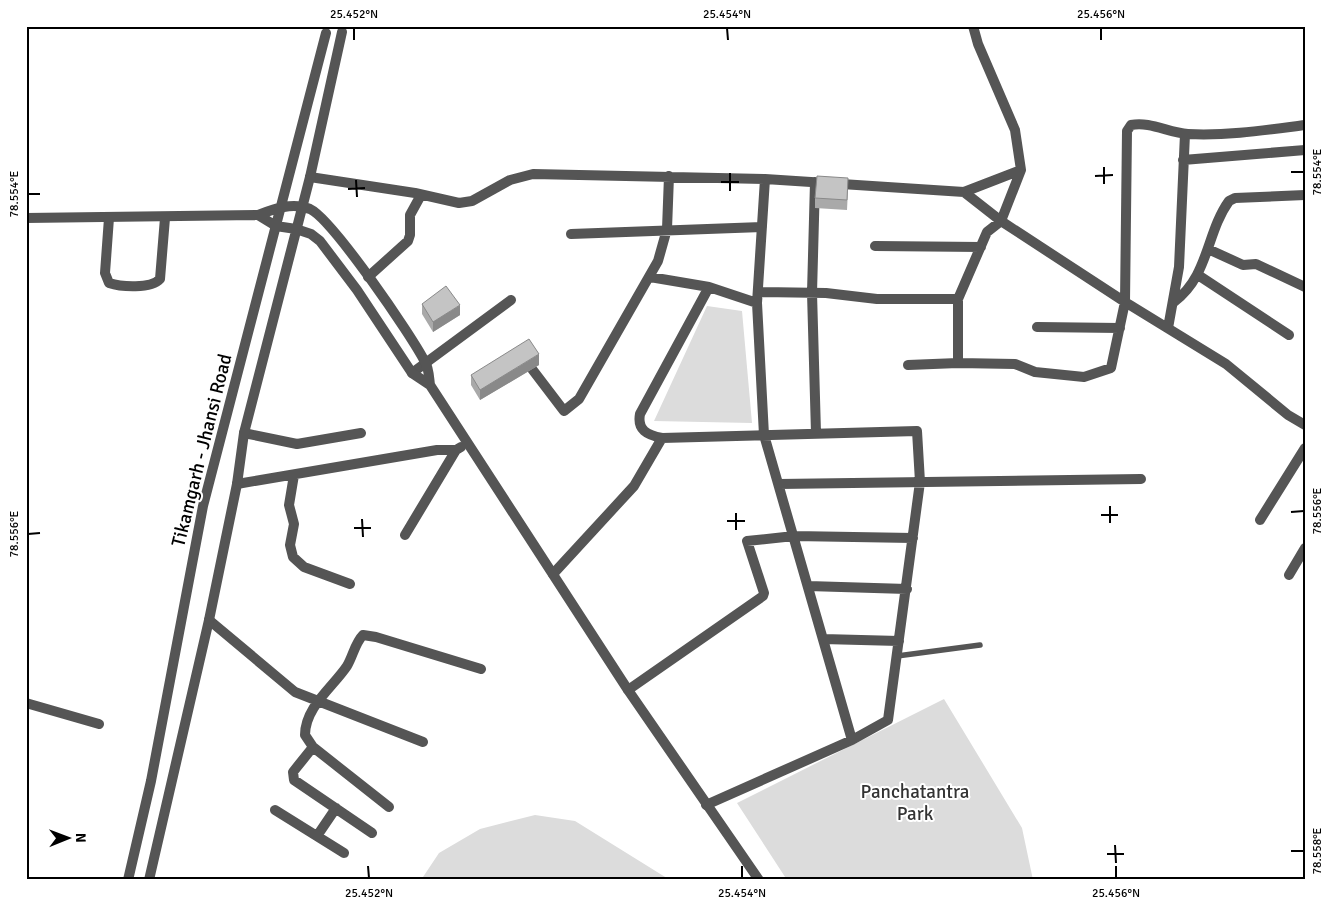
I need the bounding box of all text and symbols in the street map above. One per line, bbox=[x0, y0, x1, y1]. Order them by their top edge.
text: 25.452°N bbox=[330, 7, 378, 22]
text: 25.454°N bbox=[703, 7, 751, 22]
text: 25.456°N bbox=[1077, 7, 1125, 22]
text: 78.554°E bbox=[1310, 148, 1325, 195]
text: 78.554°E bbox=[7, 170, 22, 217]
street label: Tikamgarh - Jhansi Road bbox=[166, 351, 238, 549]
text: 78.556°E bbox=[1310, 487, 1325, 534]
text: 78.556°E bbox=[7, 510, 22, 557]
park label: Panchatantra Park bbox=[861, 780, 969, 826]
north arrow bbox=[42, 814, 92, 864]
text: 78.558°E bbox=[1310, 827, 1325, 874]
text: N bbox=[72, 833, 89, 843]
text: 25.452°N bbox=[345, 886, 393, 901]
text: 25.454°N bbox=[718, 886, 766, 901]
text: 25.456°N bbox=[1092, 886, 1140, 901]

